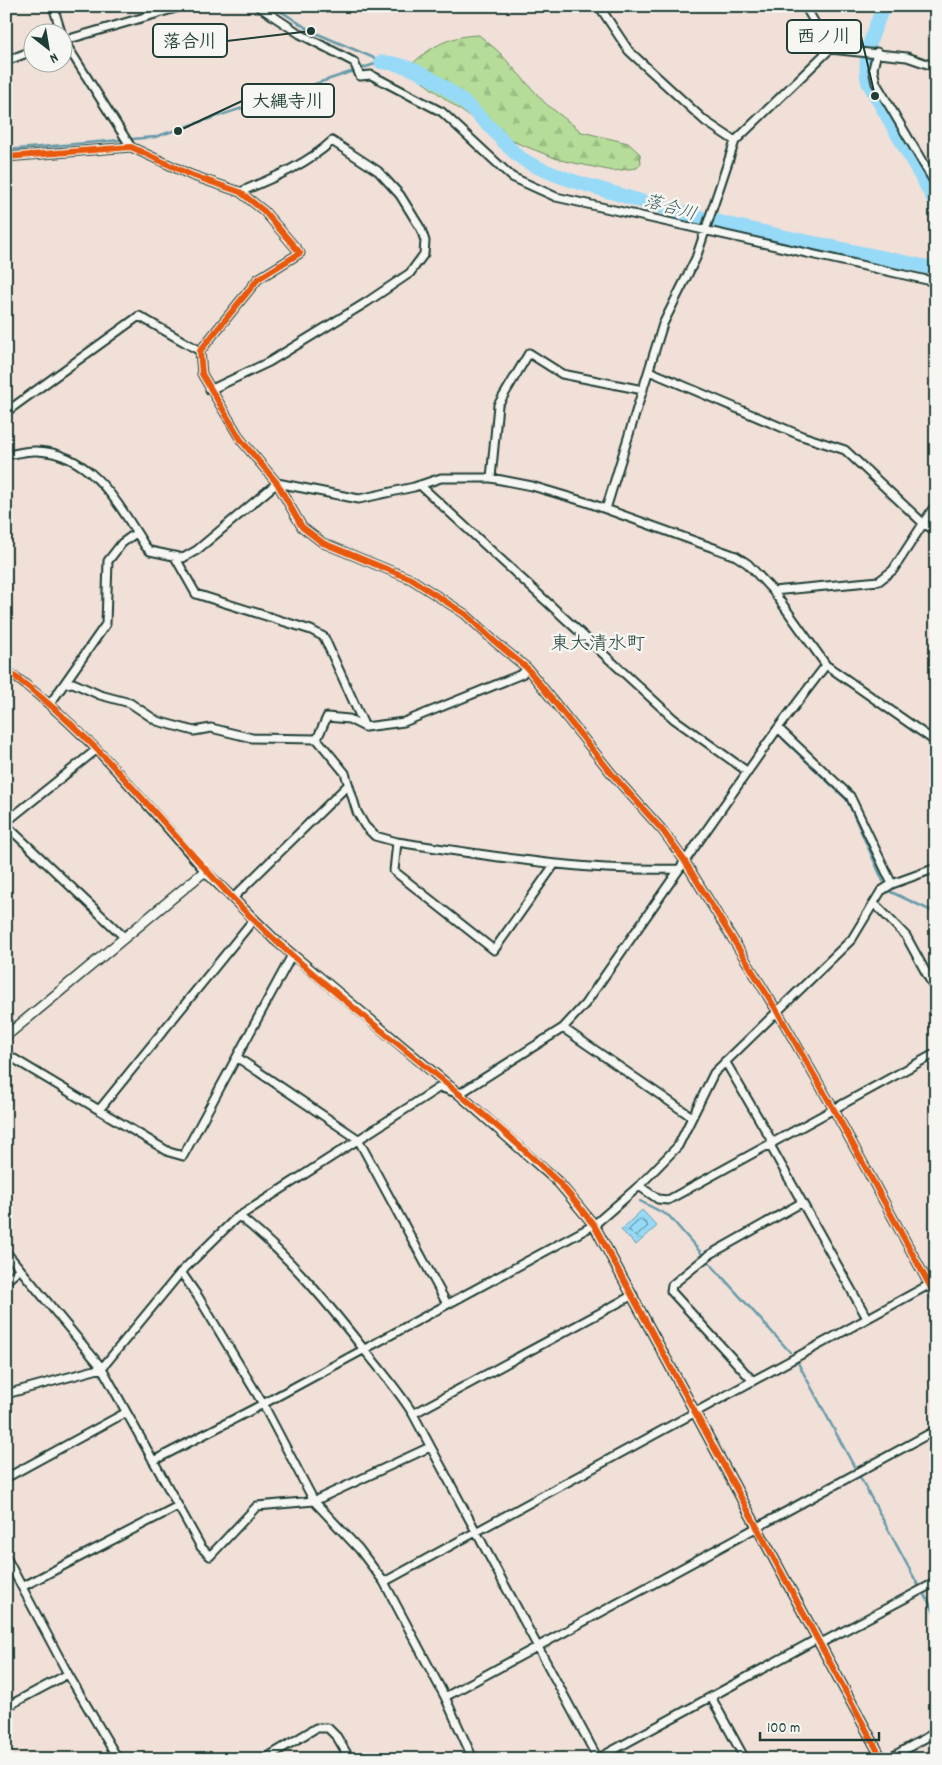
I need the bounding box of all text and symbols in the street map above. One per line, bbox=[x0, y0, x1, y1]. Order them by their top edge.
callout: 西ノ川 bbox=[787, 20, 861, 53]
north arrow bbox=[22, 22, 72, 72]
callout: 落合川 bbox=[153, 24, 227, 57]
text: 西ノ川 bbox=[797, 26, 851, 51]
text: 落合川 bbox=[163, 31, 217, 56]
text: N bbox=[45, 47, 62, 68]
callout: 大縄寺川 bbox=[242, 84, 334, 117]
text: 大縄寺川 bbox=[252, 91, 324, 116]
water label: 落合川 bbox=[641, 190, 699, 228]
district label: 東大清水町 bbox=[550, 632, 646, 659]
scale bar bbox=[760, 1710, 878, 1742]
text: 100 m bbox=[767, 1718, 800, 1740]

